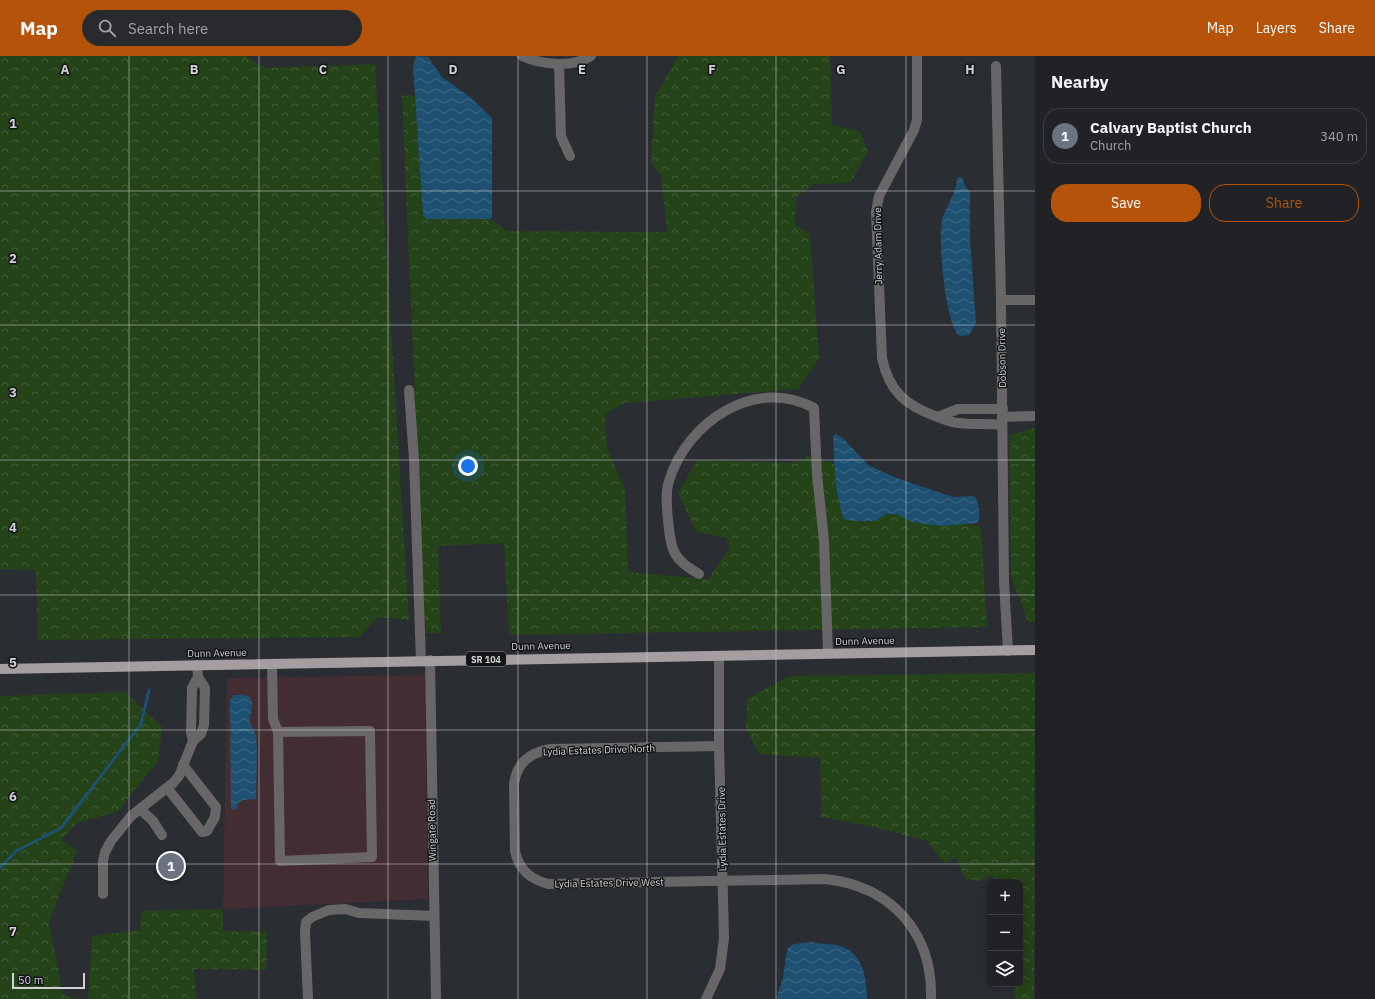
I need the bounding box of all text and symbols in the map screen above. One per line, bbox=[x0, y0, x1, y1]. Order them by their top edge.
search box bbox=[82, 10, 362, 46]
text: Map bbox=[20, 16, 58, 40]
icon: search bbox=[96, 17, 118, 39]
text: Search here bbox=[128, 19, 208, 38]
text: Map bbox=[1207, 19, 1234, 37]
text: Layers bbox=[1256, 19, 1297, 37]
text: Share bbox=[1319, 19, 1355, 37]
text: A bbox=[61, 61, 70, 78]
text: B bbox=[190, 61, 199, 78]
text: C bbox=[319, 61, 328, 78]
text: D bbox=[448, 61, 458, 78]
text: E bbox=[578, 61, 586, 78]
text: F bbox=[708, 61, 716, 78]
text: G bbox=[836, 61, 846, 78]
text: H bbox=[965, 61, 975, 78]
text: Nearby bbox=[1051, 71, 1109, 93]
text: 1 bbox=[9, 115, 17, 132]
text: Calvary Baptist Church bbox=[1090, 118, 1252, 137]
text: 1 bbox=[1061, 128, 1069, 145]
text: 340 m bbox=[1320, 128, 1358, 145]
text: Church bbox=[1090, 137, 1131, 154]
button: Save bbox=[1051, 184, 1201, 222]
button: Share bbox=[1209, 184, 1359, 222]
street label: Jerry Adam Drive bbox=[871, 207, 885, 285]
text: 2 bbox=[9, 250, 17, 267]
street label: Dobson Drive bbox=[995, 327, 1009, 388]
text: 3 bbox=[9, 384, 17, 401]
your location bbox=[458, 456, 478, 476]
text: 4 bbox=[9, 519, 17, 536]
street label: Dunn Avenue bbox=[835, 634, 895, 648]
street label: Dunn Avenue bbox=[511, 639, 571, 653]
street label: Dunn Avenue bbox=[187, 646, 247, 660]
road number: SR 104 bbox=[466, 652, 506, 666]
text: 5 bbox=[9, 654, 17, 671]
street label: Lydia Estates Drive North bbox=[543, 742, 655, 758]
street label: Lydia Estates Drive bbox=[715, 786, 729, 871]
text: 6 bbox=[9, 788, 17, 805]
street label: Wingate Road bbox=[425, 799, 439, 861]
pin: 1 bbox=[158, 851, 184, 881]
street label: Lydia Estates Drive West bbox=[554, 876, 664, 890]
map controls bbox=[987, 879, 1023, 987]
button: + bbox=[987, 879, 1023, 915]
button: − bbox=[987, 915, 1023, 951]
text: 7 bbox=[9, 923, 17, 940]
button: layers bbox=[987, 951, 1023, 987]
scale bar bbox=[12, 971, 85, 990]
text: 50 m bbox=[18, 973, 43, 987]

